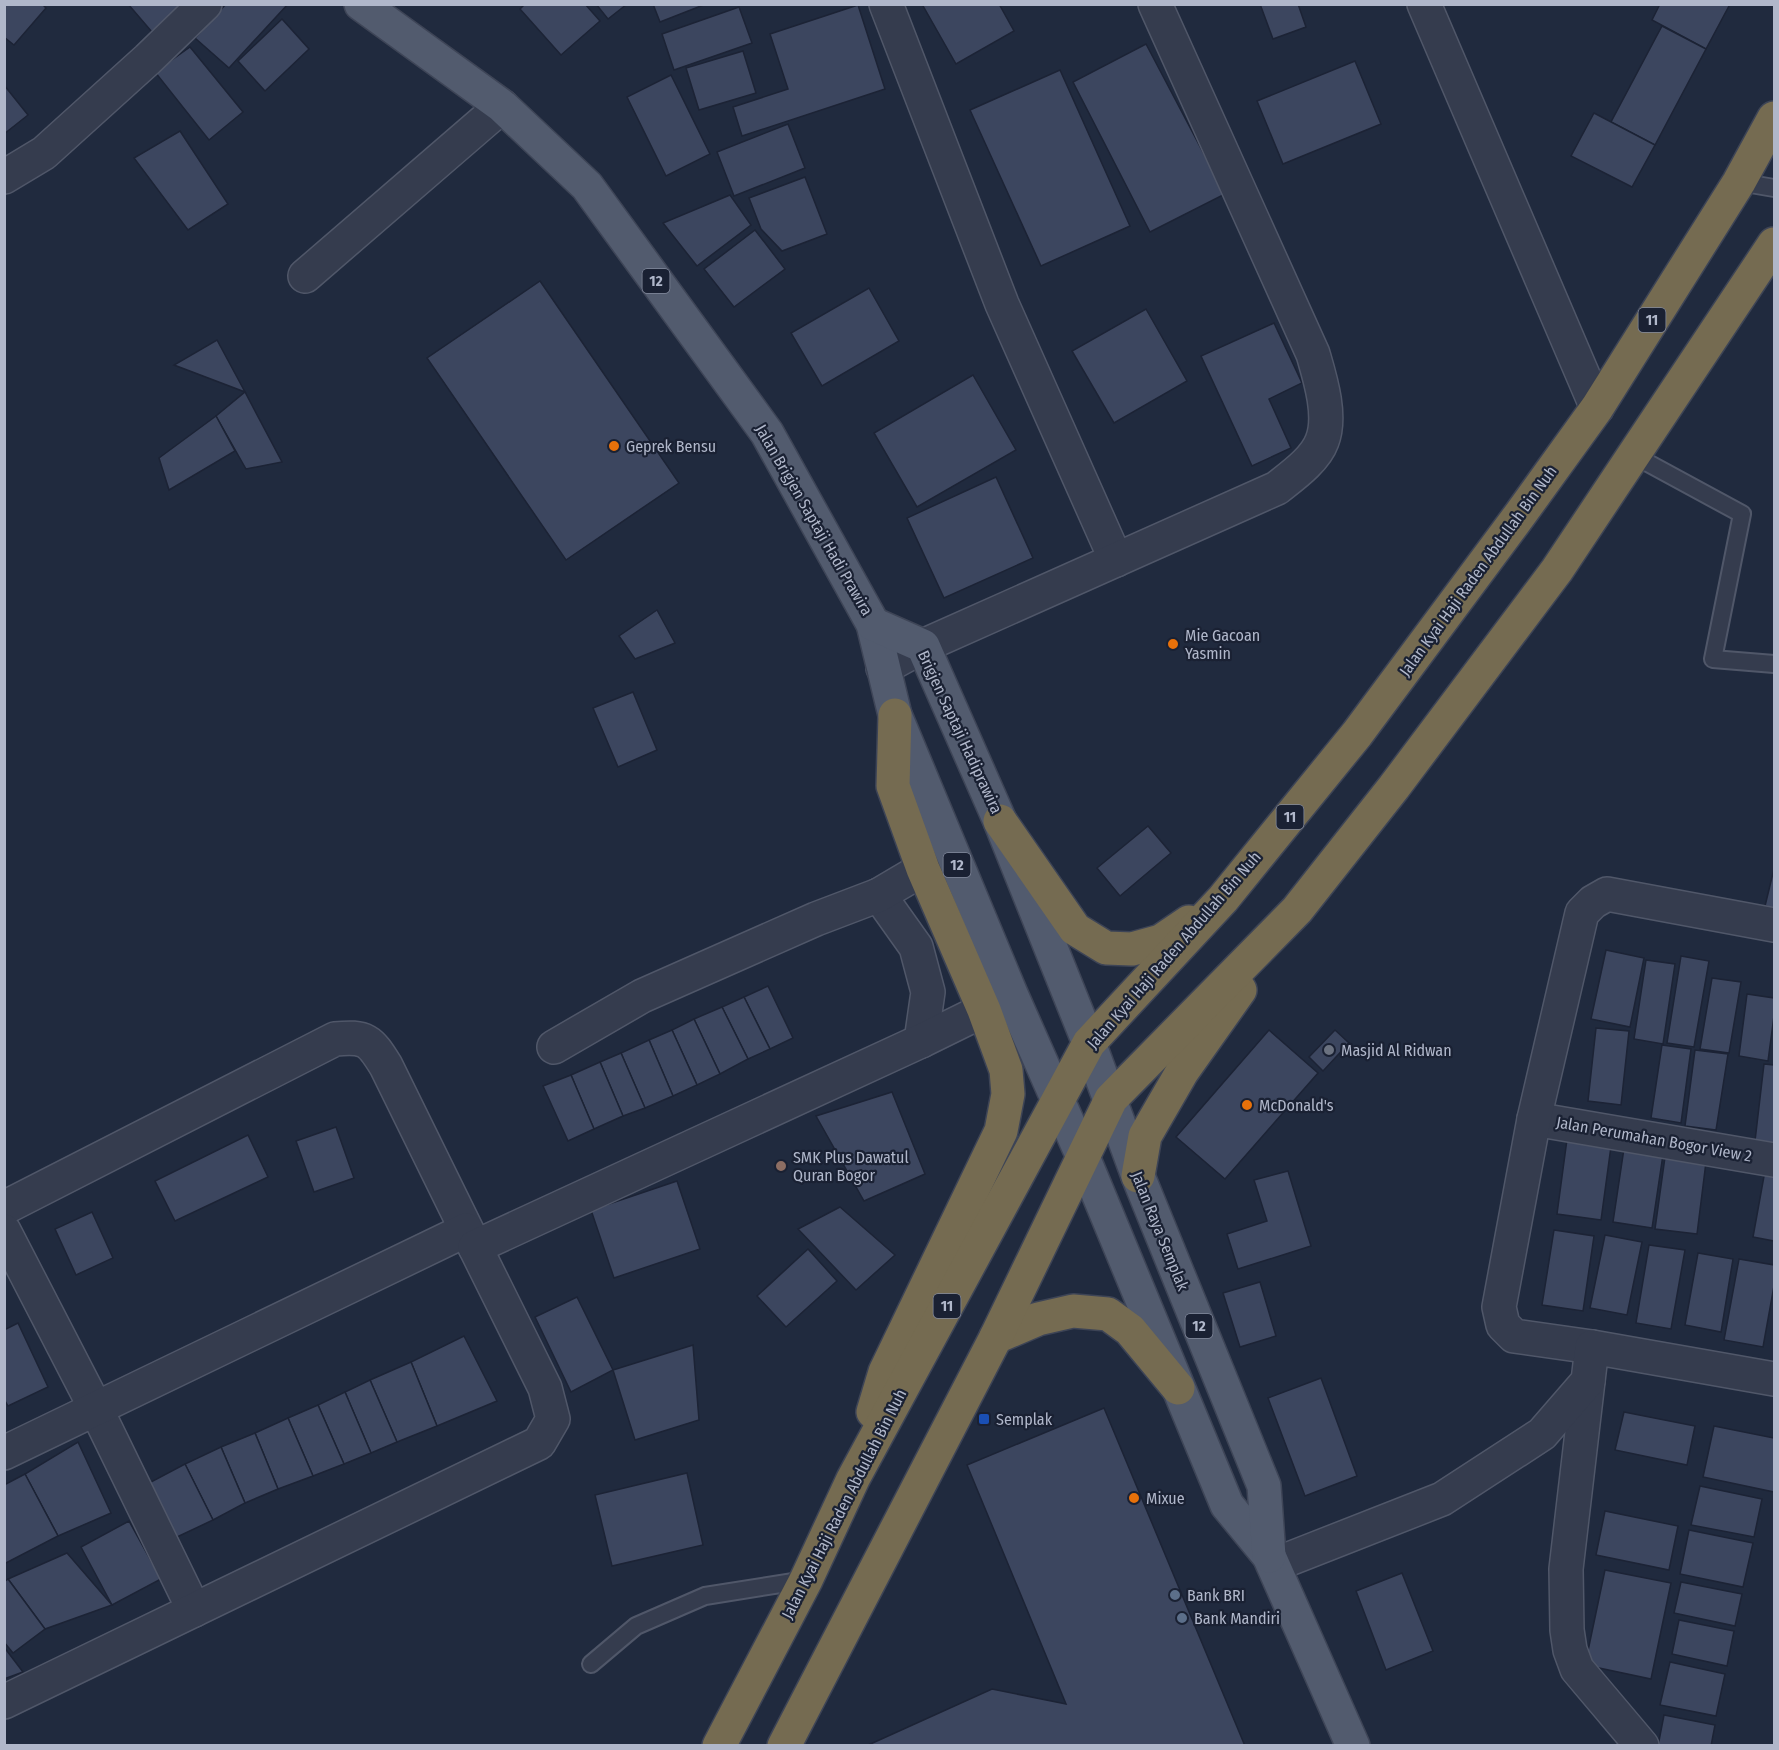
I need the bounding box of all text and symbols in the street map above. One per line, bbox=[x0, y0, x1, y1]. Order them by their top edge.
road number: 12 bbox=[642, 269, 670, 293]
road number: 11 bbox=[1638, 308, 1666, 332]
street label: Jalan Brigjen Saptaji Hadi Prawira bbox=[751, 421, 877, 619]
place label: Geprek Bensu bbox=[626, 437, 716, 456]
marker: Geprek Bensu bbox=[607, 439, 621, 453]
street label: Jalan Kyai Haji Raden Abdullah Bin Nuh bbox=[1395, 462, 1561, 680]
place label: Mie Gacoan Yasmin bbox=[1185, 626, 1260, 663]
marker: Mie Gacoan Yasmin bbox=[1166, 637, 1180, 651]
street label: Brigjen Saptaji Hadiprawira bbox=[914, 647, 1006, 817]
road number: 11 bbox=[1276, 805, 1304, 829]
street label: Jalan Kyai Haji Raden Abdullah Bin Nuh bbox=[1083, 847, 1265, 1053]
road number: 12 bbox=[944, 853, 970, 877]
place label: Masjid Al Ridwan bbox=[1341, 1041, 1452, 1060]
marker: Masjid Al Ridwan bbox=[1322, 1043, 1336, 1057]
place label: McDonald's bbox=[1259, 1096, 1334, 1115]
marker: McDonald's bbox=[1240, 1098, 1254, 1112]
street label: Jalan Perumahan Bogor View 2 bbox=[1555, 1112, 1753, 1166]
place label: SMK Plus Dawatul Quran Bogor bbox=[793, 1148, 909, 1185]
marker: SMK Plus Dawatul Quran Bogor bbox=[774, 1159, 788, 1173]
street label: Jalan Raya Semplak bbox=[1127, 1169, 1193, 1294]
road number: 11 bbox=[934, 1294, 960, 1318]
road number: 12 bbox=[1186, 1314, 1212, 1338]
street label: Jalan Kyai Haji Raden Abdullah Bin Nuh bbox=[778, 1386, 910, 1622]
place label: Semplak bbox=[996, 1410, 1053, 1429]
marker: Semplak bbox=[977, 1412, 991, 1426]
place label: Mixue bbox=[1146, 1489, 1185, 1508]
marker: Mixue bbox=[1127, 1491, 1141, 1505]
place label: Bank BRI bbox=[1187, 1586, 1245, 1605]
marker: Bank BRI bbox=[1168, 1588, 1182, 1602]
place label: Bank Mandiri bbox=[1194, 1609, 1280, 1628]
marker: Bank Mandiri bbox=[1175, 1611, 1189, 1625]

